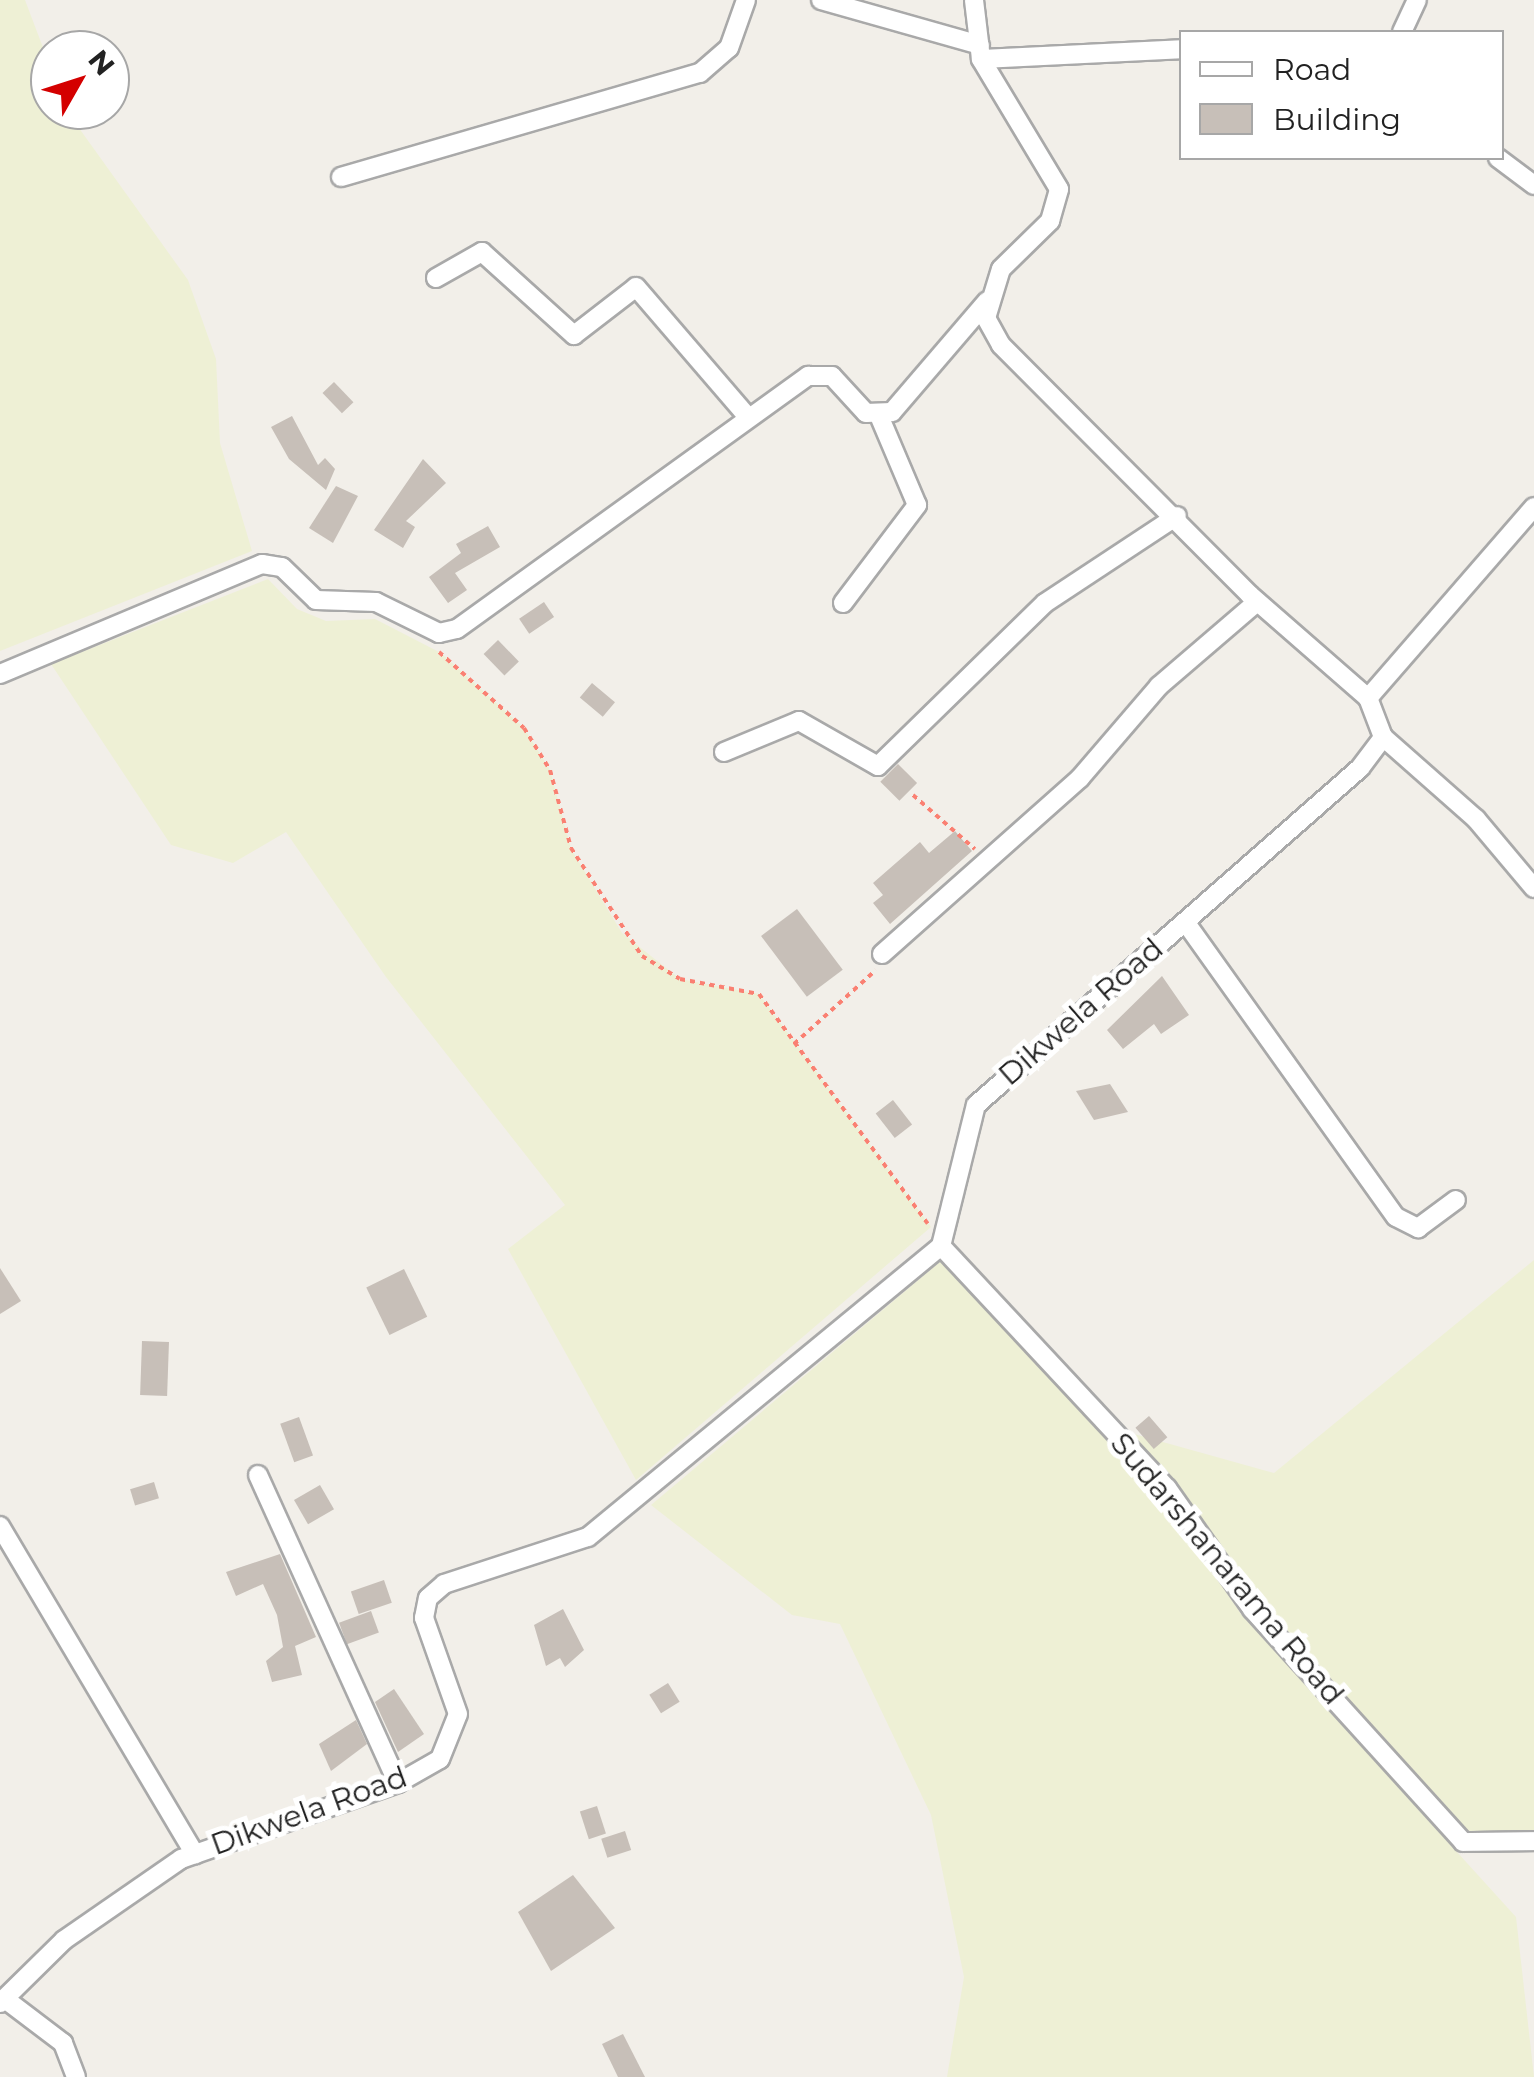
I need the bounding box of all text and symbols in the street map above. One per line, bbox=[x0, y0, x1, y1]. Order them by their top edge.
north arrow bbox=[30, 30, 130, 130]
legend bbox=[1179, 30, 1504, 160]
text: N bbox=[81, 43, 122, 82]
text: Road bbox=[1273, 51, 1351, 88]
text: Building bbox=[1273, 101, 1401, 138]
street label: Dikwela Road bbox=[991, 931, 1171, 1093]
street label: Sudarshanarama Road bbox=[1103, 1426, 1351, 1712]
street label: Dikwela Road bbox=[206, 1759, 412, 1863]

